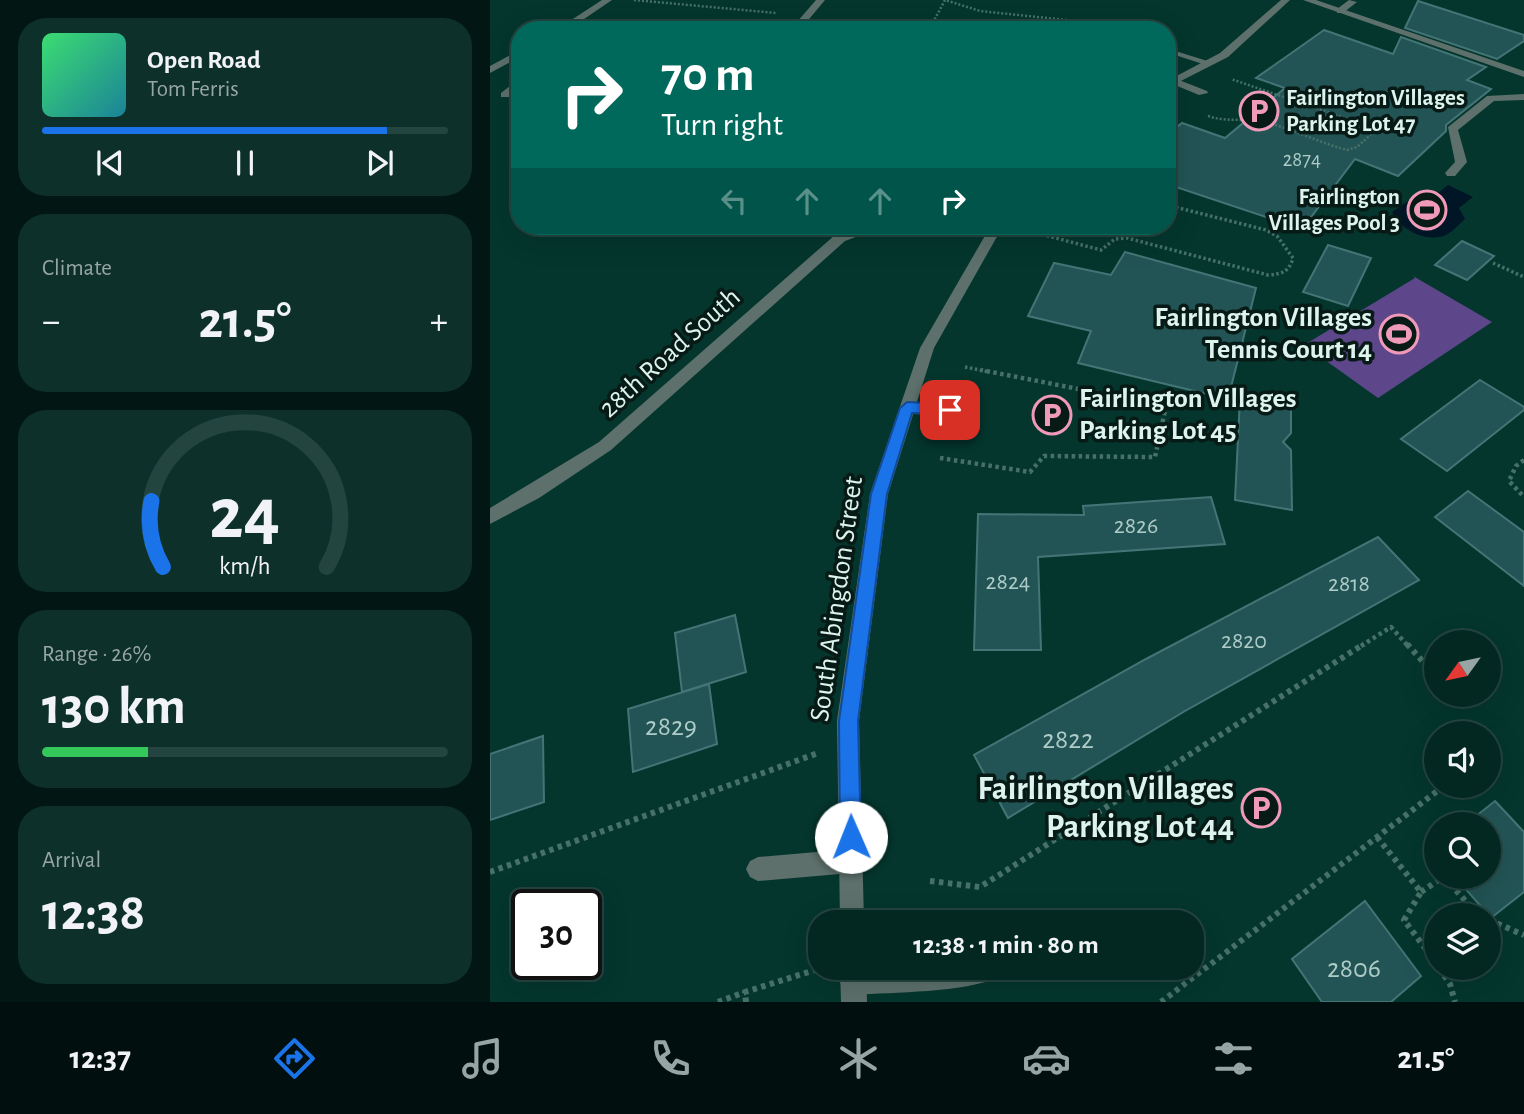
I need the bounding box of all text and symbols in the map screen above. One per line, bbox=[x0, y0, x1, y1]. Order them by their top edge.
text: Open Road bbox=[147, 47, 261, 73]
icon: right bbox=[546, 49, 637, 140]
text: 70 m bbox=[661, 51, 755, 100]
text: Tom Ferris bbox=[147, 78, 239, 101]
place label: Fairlington Villages Parking Lot 47 bbox=[1286, 87, 1465, 136]
parking icon: Fairlington Villages Parking Lot 47 bbox=[1238, 90, 1280, 132]
text: Turn right bbox=[661, 109, 783, 141]
icon: previous bbox=[91, 144, 129, 182]
icon: pause bbox=[226, 144, 264, 182]
icon: next bbox=[361, 144, 399, 182]
house number: 2874 bbox=[1283, 149, 1321, 170]
icon: left bbox=[715, 182, 753, 220]
icon: ahead bbox=[788, 182, 826, 220]
icon: ahead bbox=[861, 182, 899, 220]
icon: right bbox=[934, 182, 972, 220]
place label: Fairlington Villages Pool 3 bbox=[1269, 186, 1400, 235]
sports icon: Fairlington Villages Pool 3 bbox=[1406, 189, 1448, 231]
text: Climate bbox=[42, 257, 112, 280]
street label: 28th Road South bbox=[594, 283, 746, 423]
text: 21.5° bbox=[199, 295, 291, 347]
text: − bbox=[42, 303, 60, 341]
text: + bbox=[430, 303, 448, 341]
place label: Fairlington Villages Tennis Court 14 bbox=[1154, 304, 1372, 364]
sports icon: Fairlington Villages Tennis Court 14 bbox=[1378, 313, 1420, 355]
pin bbox=[920, 380, 980, 440]
place label: Fairlington Villages Parking Lot 45 bbox=[1079, 385, 1297, 445]
icon: arrive bbox=[931, 391, 969, 429]
parking icon: Fairlington Villages Parking Lot 45 bbox=[1031, 394, 1073, 436]
street label: South Abingdon Street bbox=[806, 475, 868, 723]
text: 24 bbox=[210, 479, 280, 552]
house number: 2826 bbox=[1114, 514, 1158, 538]
text: km/h bbox=[219, 554, 271, 579]
house number: 2824 bbox=[986, 570, 1030, 594]
house number: 2818 bbox=[1328, 572, 1370, 596]
house number: 2820 bbox=[1221, 629, 1267, 653]
north arrow bbox=[1424, 630, 1502, 707]
map controls bbox=[1424, 630, 1501, 980]
text: Range · 26% bbox=[42, 643, 151, 666]
text: 130 km bbox=[42, 681, 186, 733]
house number: 2829 bbox=[645, 713, 697, 741]
button: sound bbox=[1424, 721, 1501, 798]
house number: 2822 bbox=[1042, 726, 1094, 754]
place label: Fairlington Villages Parking Lot 44 bbox=[978, 773, 1234, 844]
parking icon: Fairlington Villages Parking Lot 44 bbox=[1240, 787, 1282, 829]
position arrow bbox=[814, 800, 888, 874]
button: search bbox=[1424, 812, 1501, 889]
text: Arrival bbox=[42, 849, 101, 872]
text: 12:38 bbox=[42, 887, 145, 939]
speed limit sign: 30 bbox=[511, 889, 602, 980]
button: layers bbox=[1424, 903, 1501, 980]
text: 12:38 · 1 min · 80 m bbox=[913, 932, 1099, 958]
house number: 2806 bbox=[1327, 955, 1381, 983]
icon: directions bbox=[270, 1034, 319, 1083]
icon: music bbox=[458, 1034, 507, 1083]
icon: phone bbox=[646, 1034, 695, 1083]
icon: climate bbox=[834, 1034, 883, 1083]
icon: car bbox=[1022, 1034, 1071, 1083]
icon: filters bbox=[1209, 1034, 1258, 1083]
text: 12:37 bbox=[69, 1042, 131, 1074]
text: 21.5° bbox=[1397, 1042, 1454, 1074]

